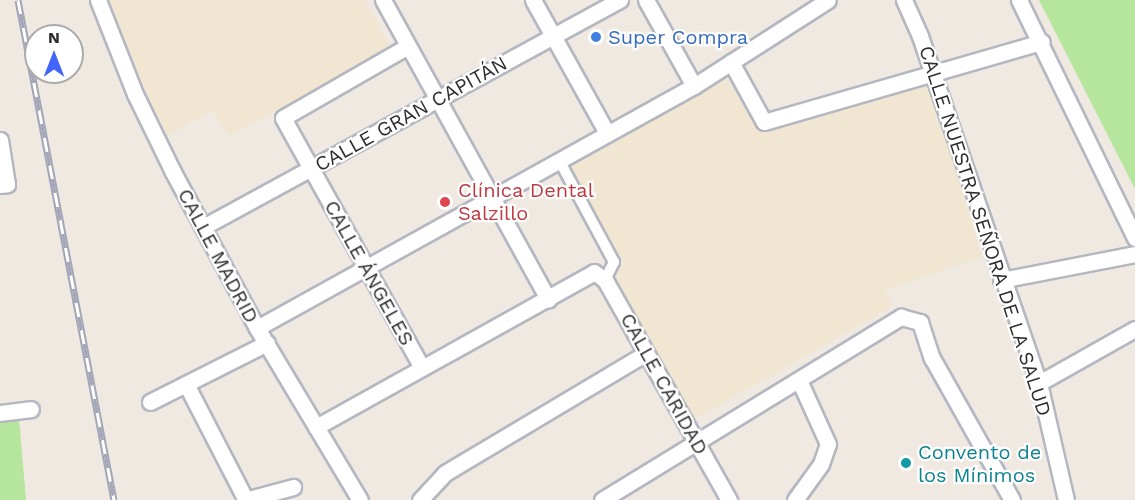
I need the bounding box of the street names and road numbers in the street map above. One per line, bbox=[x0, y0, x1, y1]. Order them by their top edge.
street label: CALLE NUESTRA SEÑORA DE LA SALUD bbox=[913, 42, 1057, 420]
street label: CALLE GRAN CAPITÁN bbox=[311, 51, 511, 177]
street label: CALLE MADRID bbox=[172, 185, 264, 327]
street label: CALLE ÁNGELES bbox=[319, 196, 419, 350]
street label: CALLE CARIDAD bbox=[615, 309, 713, 459]

